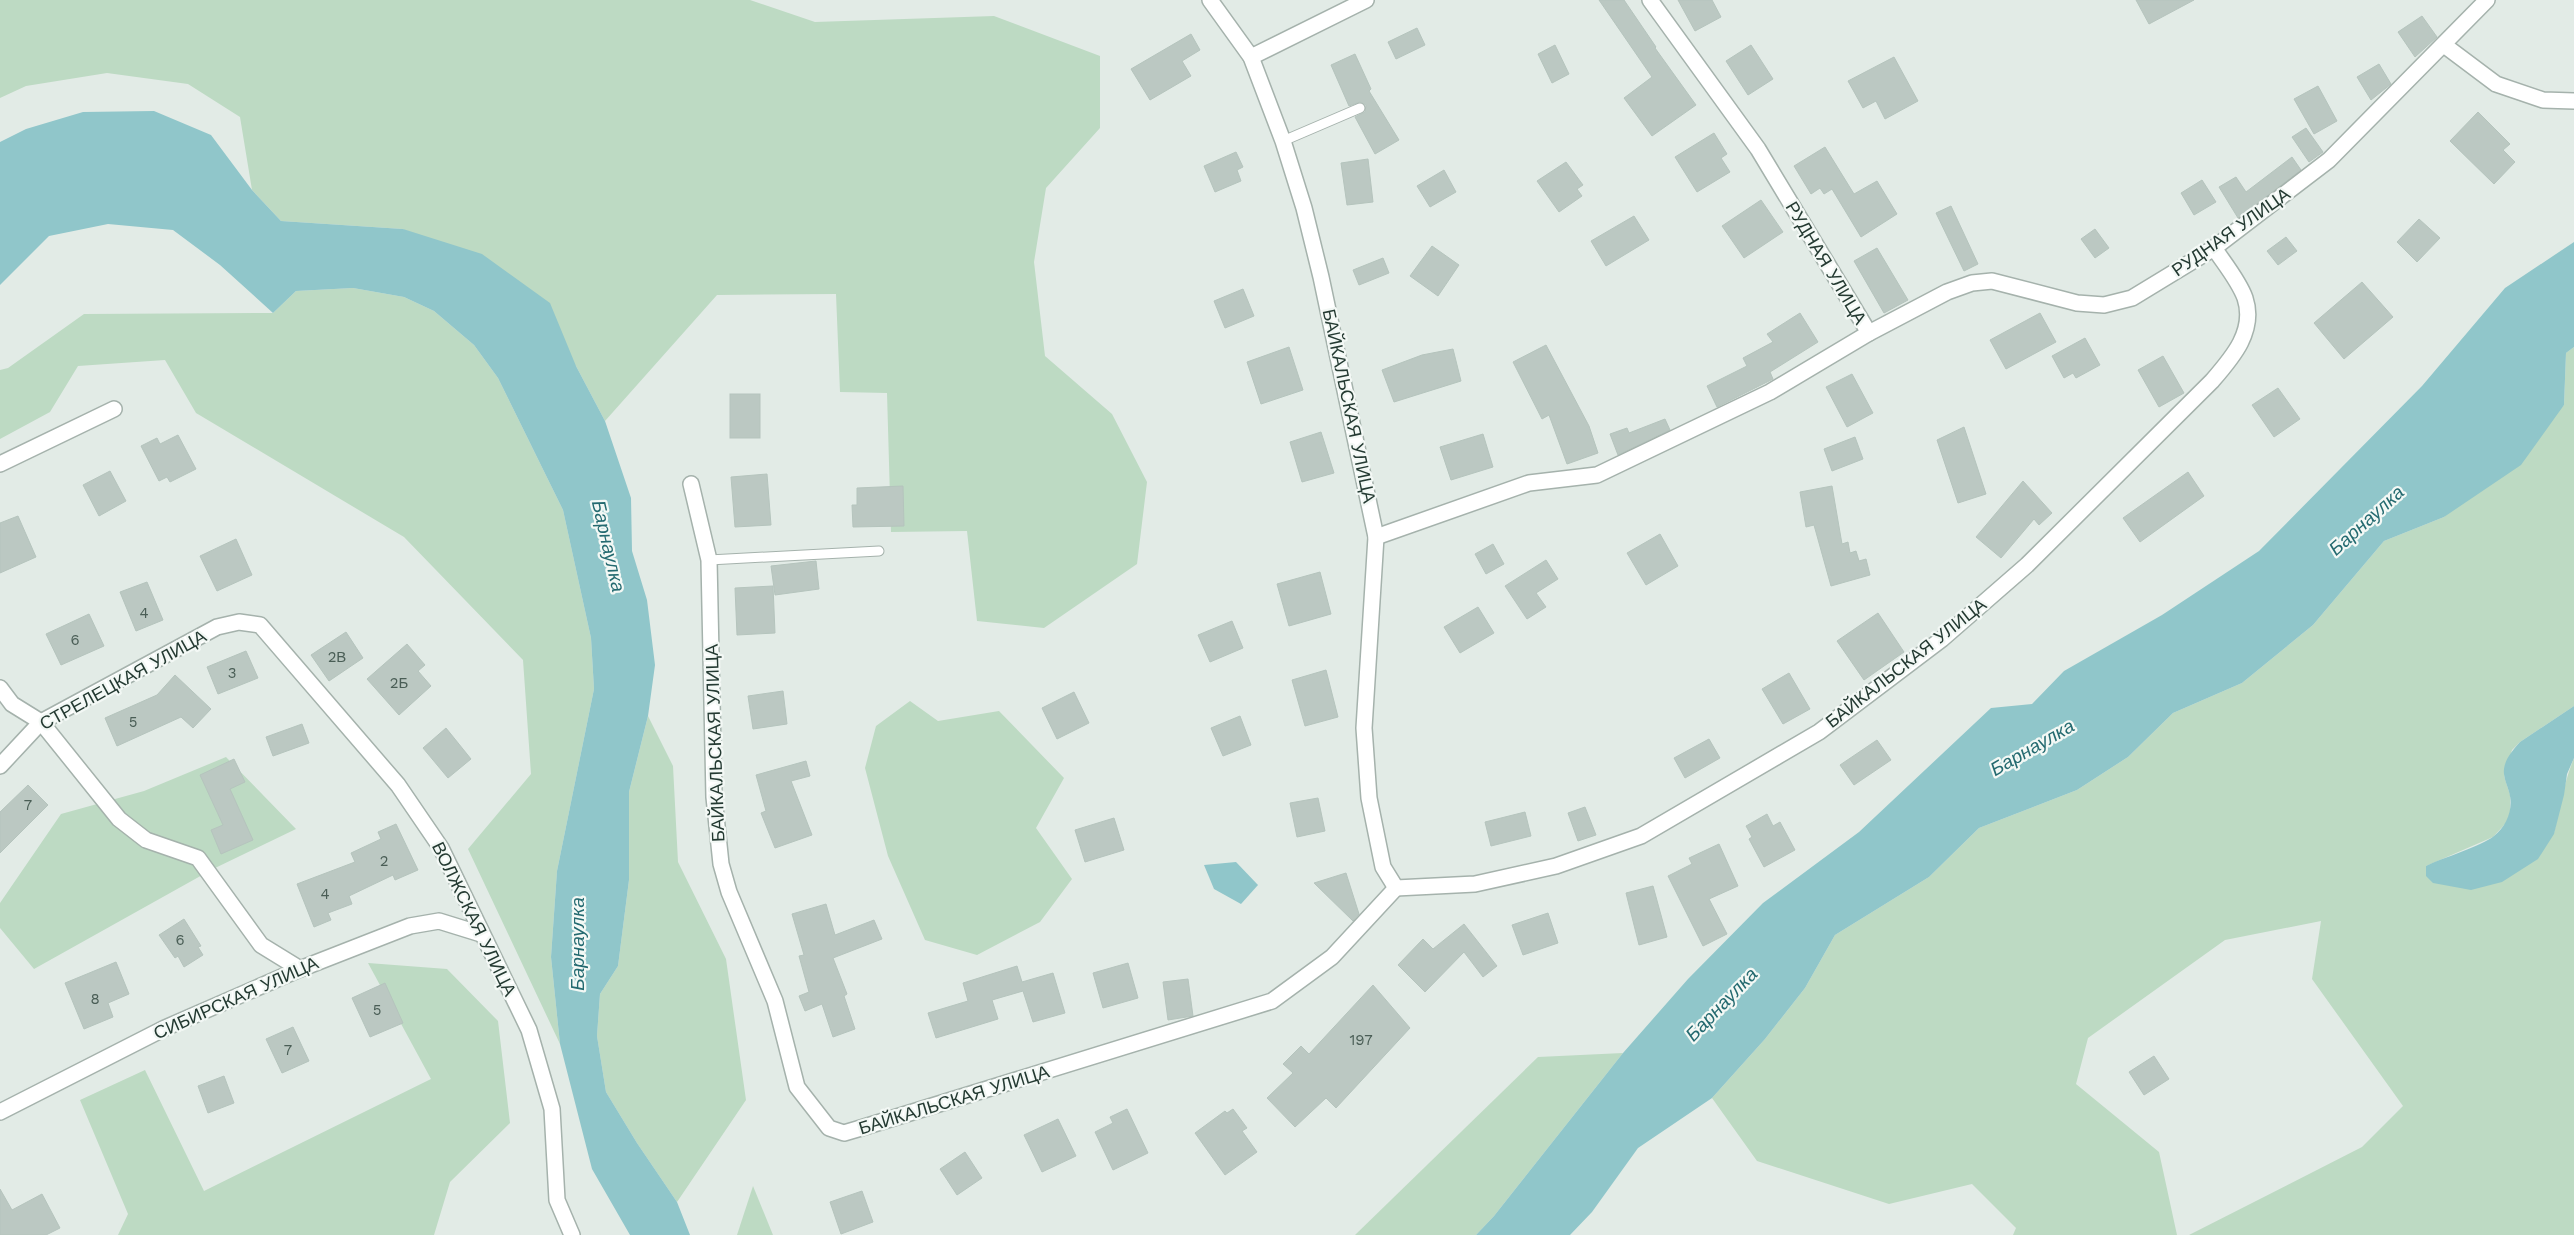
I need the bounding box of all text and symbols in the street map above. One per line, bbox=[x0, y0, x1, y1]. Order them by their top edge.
street label: РУДНАЯ УЛИЦА bbox=[2168, 183, 2294, 280]
street label: РУДНАЯ УЛИЦА bbox=[1782, 198, 1871, 328]
street label: БАЙКАЛЬСКАЯ УЛИЦА bbox=[1319, 307, 1380, 505]
water label: Барнаулка bbox=[2324, 481, 2409, 560]
water label: Барнаулка bbox=[587, 498, 630, 594]
street label: БАЙКАЛЬСКАЯ УЛИЦА bbox=[1821, 593, 1990, 732]
house number: 4 bbox=[139, 604, 149, 622]
street label: СТРЕЛЕЦКАЯ УЛИЦА bbox=[36, 625, 210, 734]
house number: 6 bbox=[70, 631, 80, 649]
street label: БАЙКАЛЬСКАЯ УЛИЦА bbox=[701, 644, 728, 842]
house number: 2В bbox=[328, 648, 346, 666]
house number: 3 bbox=[228, 664, 236, 682]
house number: 2Б bbox=[390, 674, 408, 692]
house number: 5 bbox=[129, 713, 137, 731]
water label: Барнаулка bbox=[1986, 714, 2078, 781]
house number: 7 bbox=[24, 796, 32, 814]
street label: ВОЛЖСКАЯ УЛИЦА bbox=[428, 838, 521, 999]
house number: 2 bbox=[380, 852, 388, 870]
house number: 4 bbox=[320, 885, 330, 903]
water label: Барнаулка bbox=[566, 897, 589, 991]
house number: 6 bbox=[175, 931, 185, 949]
street label: СИБИРСКАЯ УЛИЦА bbox=[150, 952, 321, 1043]
water label: Барнаулка bbox=[1681, 963, 1762, 1046]
house number: 8 bbox=[90, 990, 100, 1008]
house number: 5 bbox=[373, 1001, 381, 1019]
house number: 197 bbox=[1349, 1031, 1373, 1049]
house number: 7 bbox=[284, 1041, 292, 1059]
street label: БАЙКАЛЬСКАЯ УЛИЦА bbox=[856, 1061, 1052, 1139]

